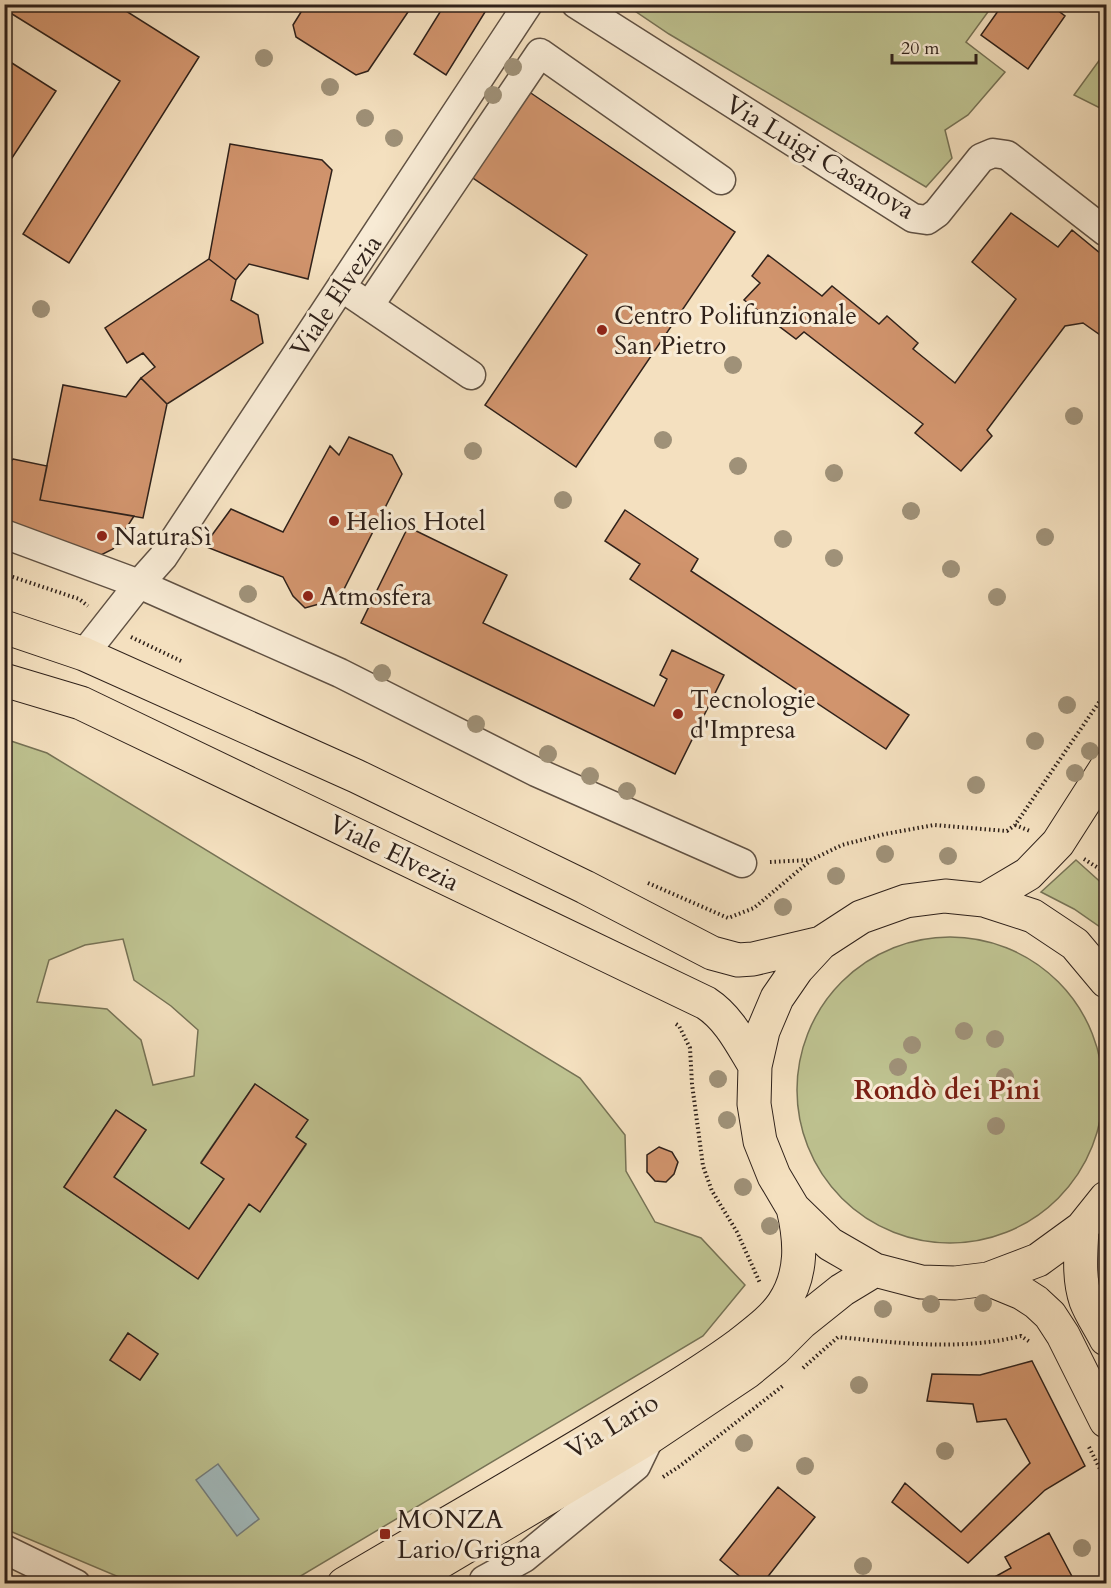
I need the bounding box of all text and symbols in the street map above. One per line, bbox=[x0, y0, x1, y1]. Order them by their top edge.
scale bar bbox=[892, 27, 976, 65]
text: 20 m bbox=[901, 36, 940, 61]
street label: Via Luigi Casanova bbox=[719, 87, 921, 227]
street label: Viale Elvezia bbox=[282, 228, 390, 364]
place label: Centro Polifunzionale San Pietro bbox=[614, 298, 857, 363]
marker: Centro Polifunzionale San Pietro bbox=[595, 323, 609, 337]
place label: Helios Hotel bbox=[346, 504, 486, 539]
marker: Helios Hotel bbox=[327, 514, 341, 528]
place label: NaturaSì bbox=[114, 519, 212, 554]
marker: NaturaSì bbox=[95, 529, 109, 543]
place label: Atmosfera bbox=[320, 579, 432, 614]
marker: Atmosfera bbox=[301, 589, 315, 603]
place label: Tecnologie d'Impresa bbox=[690, 682, 816, 747]
marker: Tecnologie d'Impresa bbox=[671, 707, 685, 721]
street label: Viale Elvezia bbox=[323, 806, 465, 900]
district label: Rondò dei Pini bbox=[854, 1072, 1040, 1109]
street label: Via Lario bbox=[559, 1385, 665, 1467]
place label: MONZA Lario/Grigna bbox=[397, 1502, 541, 1567]
marker: MONZA Lario/Grigna bbox=[378, 1527, 392, 1541]

